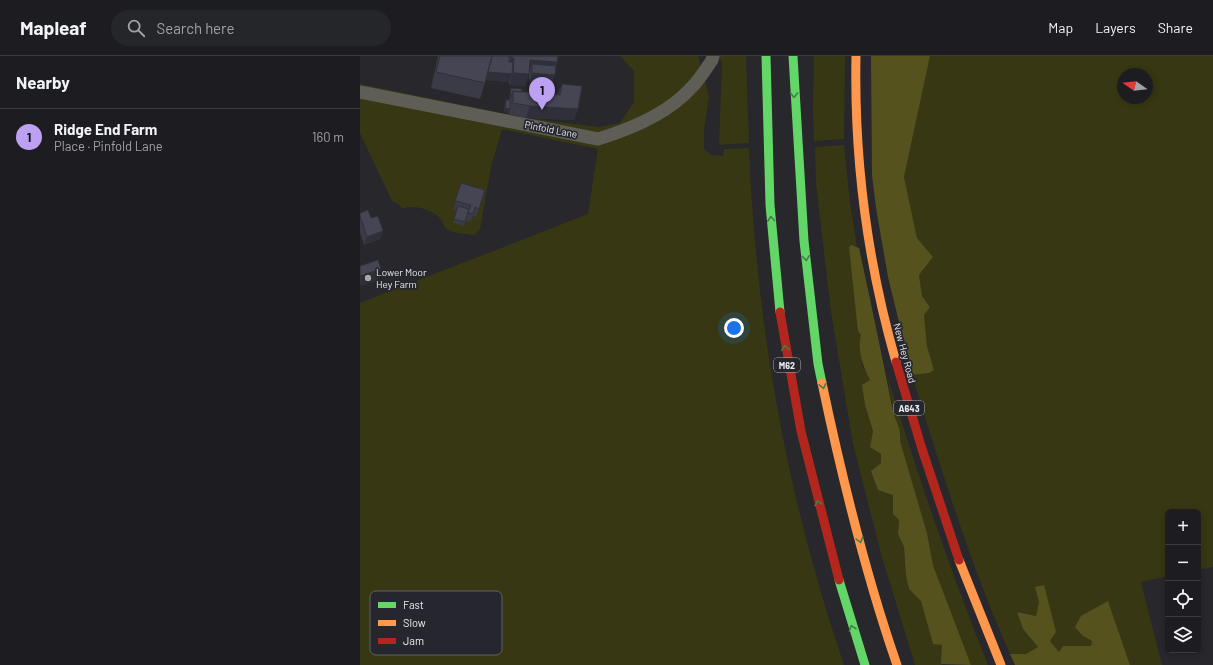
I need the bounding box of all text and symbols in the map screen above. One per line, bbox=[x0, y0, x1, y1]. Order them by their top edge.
search box bbox=[111, 10, 391, 46]
text: Mapleaf bbox=[20, 16, 87, 39]
icon: search bbox=[125, 17, 147, 39]
text: Search here bbox=[157, 19, 235, 37]
text: Map bbox=[1048, 19, 1073, 36]
text: Layers bbox=[1095, 19, 1136, 36]
text: Share bbox=[1158, 19, 1193, 36]
north arrow bbox=[1117, 68, 1153, 104]
text: Nearby bbox=[16, 72, 70, 92]
pin: 1 bbox=[529, 77, 555, 110]
one-way arrow bbox=[790, 92, 799, 98]
street label: Pinfold Lane bbox=[524, 118, 578, 140]
text: Ridge End Farm bbox=[54, 120, 157, 138]
text: 1 bbox=[27, 129, 31, 145]
text: 160 m bbox=[312, 129, 344, 145]
text: Place · Pinfold Lane bbox=[54, 138, 163, 154]
one-way arrow bbox=[767, 216, 776, 222]
one-way arrow bbox=[801, 255, 810, 261]
place label: Lower Moor Hey Farm bbox=[376, 266, 427, 290]
marker: Lower Moor Hey Farm bbox=[363, 273, 373, 283]
your location bbox=[724, 318, 744, 338]
street label: New Hey Road bbox=[891, 322, 919, 384]
one-way arrow bbox=[781, 345, 790, 351]
road number: M62 bbox=[774, 358, 800, 372]
one-way arrow bbox=[818, 383, 826, 390]
road number: A643 bbox=[894, 401, 924, 415]
one-way arrow bbox=[814, 500, 823, 507]
map controls bbox=[1165, 509, 1201, 653]
button: + bbox=[1165, 509, 1201, 545]
one-way arrow bbox=[855, 537, 863, 543]
button: − bbox=[1165, 545, 1201, 581]
button: locate bbox=[1165, 581, 1201, 617]
legend bbox=[370, 591, 502, 655]
text: Fast bbox=[403, 598, 424, 611]
text: Slow bbox=[403, 616, 426, 629]
button: layers bbox=[1165, 617, 1201, 653]
one-way arrow bbox=[848, 625, 857, 632]
text: Jam bbox=[403, 634, 424, 647]

